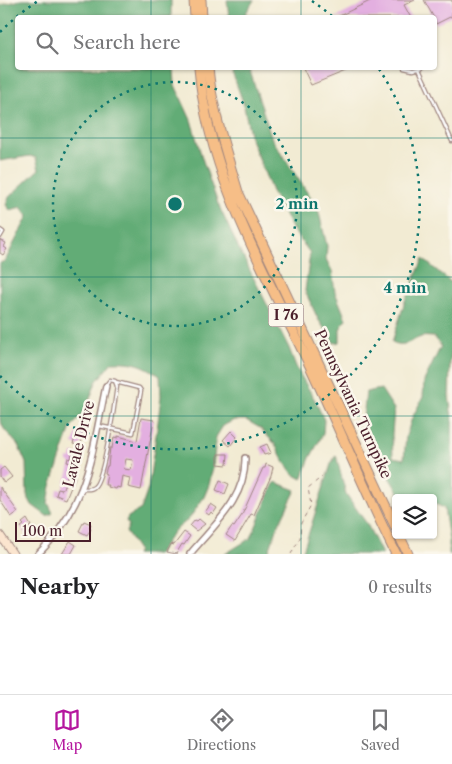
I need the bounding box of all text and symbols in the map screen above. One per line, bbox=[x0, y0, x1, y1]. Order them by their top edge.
search box bbox=[15, 15, 437, 70]
icon: search bbox=[33, 29, 61, 57]
text: Search here bbox=[73, 31, 181, 54]
text: 2 min bbox=[275, 194, 319, 213]
centre of rings bbox=[166, 195, 184, 213]
text: 4 min bbox=[383, 278, 427, 297]
road number: I 76 bbox=[268, 304, 304, 326]
street label: Pennsylvania Turnpike bbox=[310, 326, 396, 481]
street label: Lavale Drive bbox=[59, 399, 98, 489]
map controls bbox=[392, 494, 437, 539]
button: layers bbox=[392, 494, 437, 539]
scale bar bbox=[15, 519, 91, 542]
text: 100 m bbox=[22, 522, 62, 540]
text: Nearby bbox=[20, 574, 99, 599]
text: 0 results bbox=[368, 577, 432, 597]
tab: Map bbox=[52, 706, 82, 754]
tab: Directions bbox=[187, 706, 256, 754]
tab: Saved bbox=[361, 706, 400, 754]

